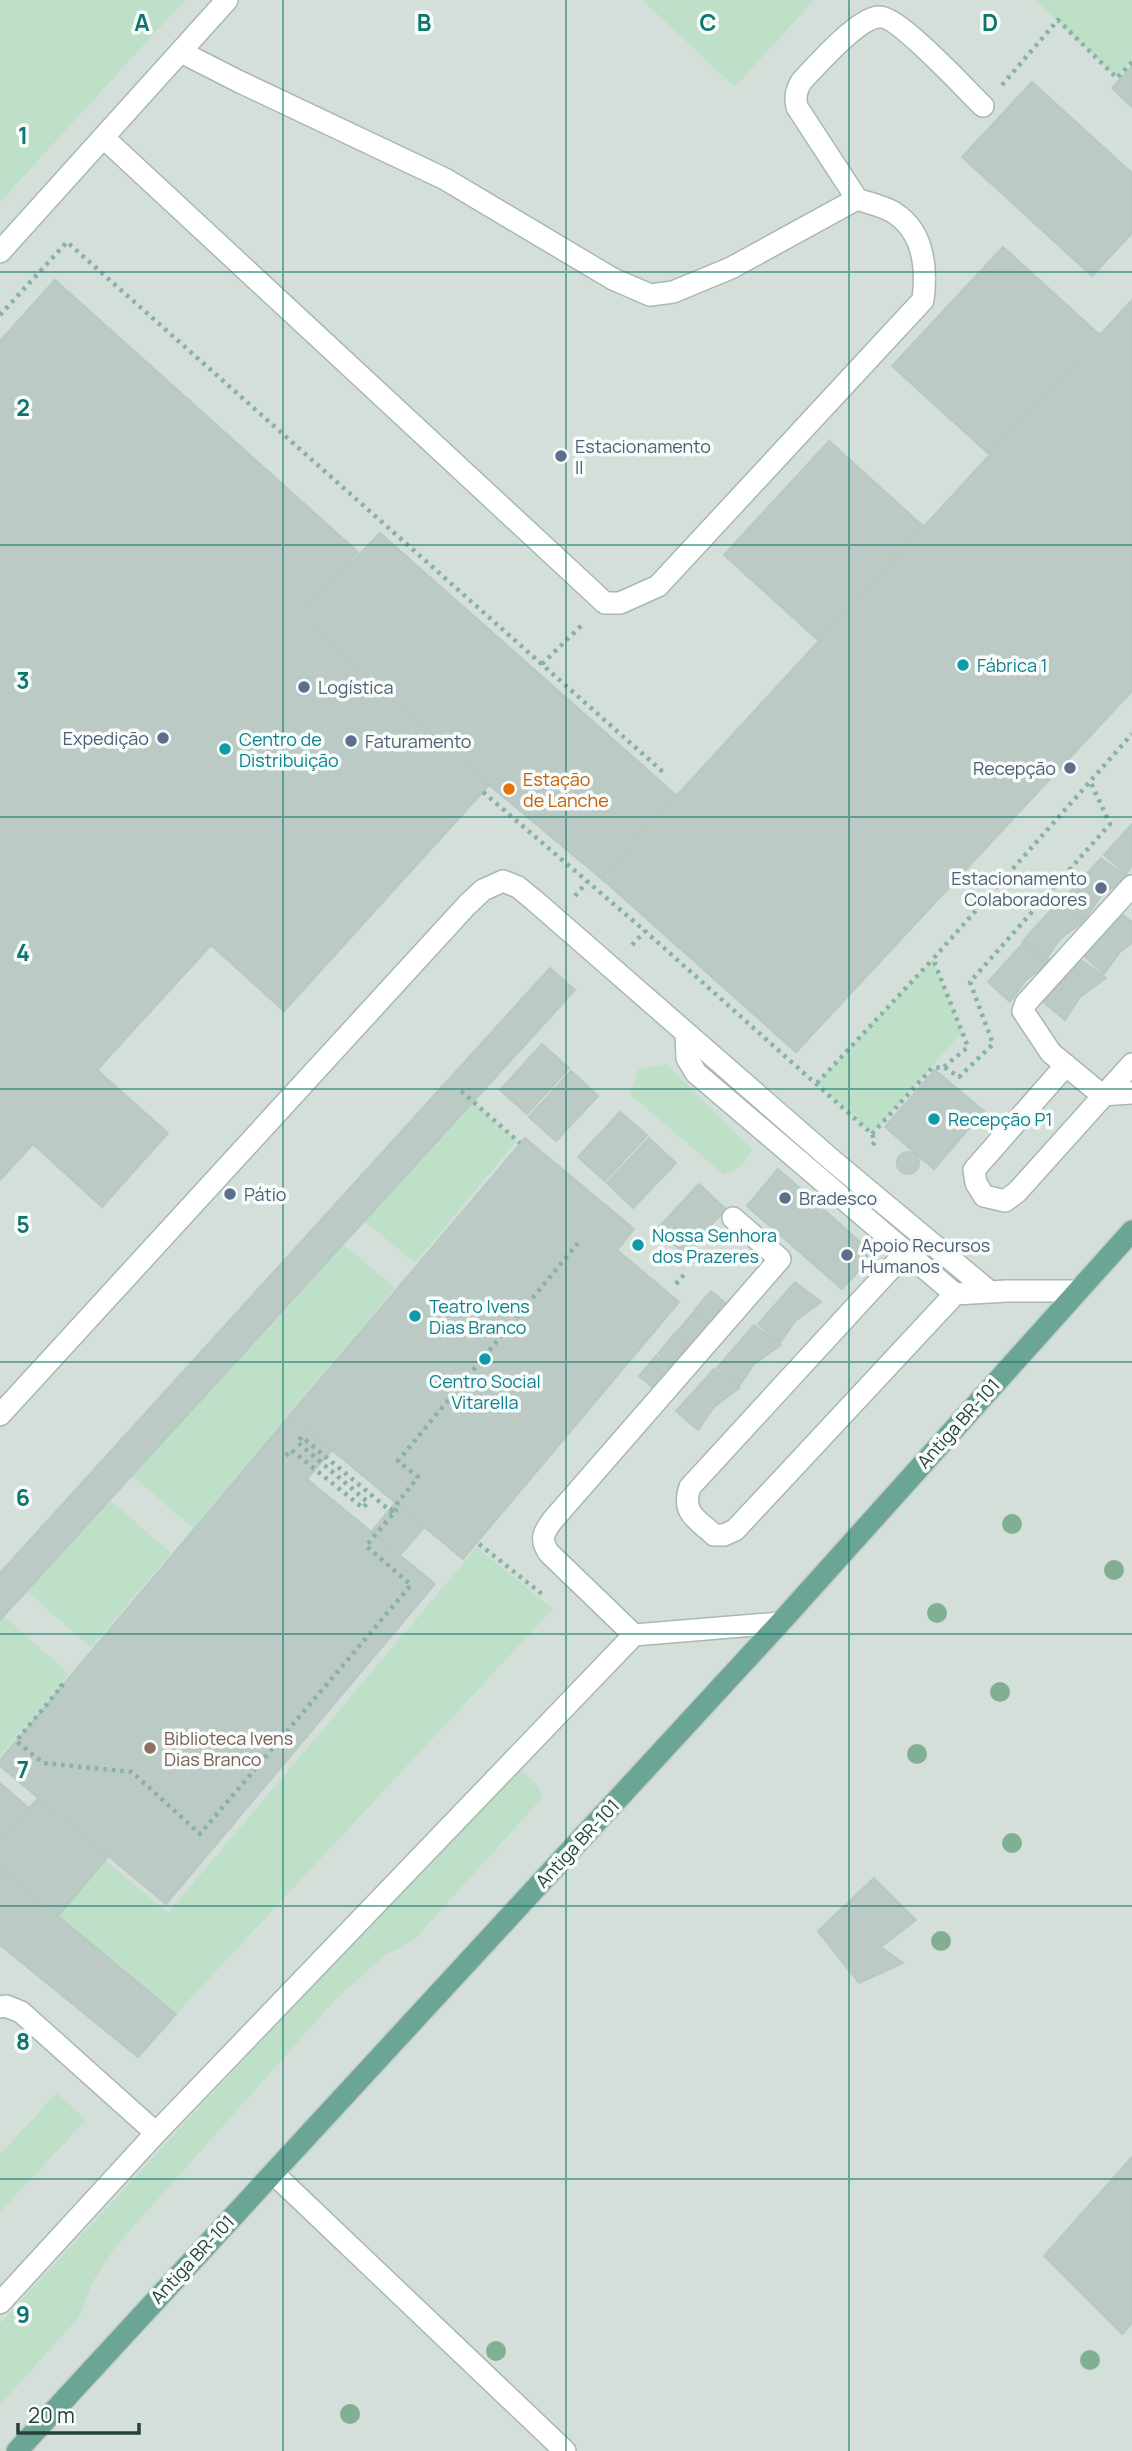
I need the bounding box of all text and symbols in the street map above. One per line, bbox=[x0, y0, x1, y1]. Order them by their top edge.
text: A bbox=[134, 6, 150, 38]
text: B bbox=[417, 6, 431, 38]
text: C bbox=[700, 6, 717, 38]
text: D bbox=[982, 6, 998, 38]
text: 1 bbox=[18, 119, 28, 151]
text: 2 bbox=[16, 391, 30, 423]
place label: Estacionamento II bbox=[575, 434, 711, 479]
marker: Estacionamento II bbox=[553, 448, 569, 464]
place label: Fábrica 1 bbox=[977, 653, 1048, 677]
marker: Fábrica 1 bbox=[955, 657, 971, 673]
text: 3 bbox=[16, 664, 30, 696]
place label: Logística bbox=[318, 675, 393, 699]
marker: Logística bbox=[296, 679, 312, 695]
place label: Expedição bbox=[63, 726, 149, 750]
place label: Centro de Distribuição bbox=[239, 727, 339, 772]
place label: Faturamento bbox=[365, 729, 471, 753]
marker: Expedição bbox=[155, 730, 171, 746]
marker: Faturamento bbox=[343, 733, 359, 749]
marker: Centro de Distribuição bbox=[217, 741, 233, 757]
place label: Recepção bbox=[973, 756, 1056, 780]
marker: Recepção bbox=[1062, 760, 1078, 776]
place label: Estação de Lanche bbox=[523, 767, 609, 812]
marker: Estação de Lanche bbox=[501, 781, 517, 797]
place label: Estacionamento Colaboradores bbox=[951, 866, 1087, 911]
marker: Estacionamento Colaboradores bbox=[1093, 880, 1109, 896]
text: 4 bbox=[16, 936, 30, 968]
place label: Recepção P1 bbox=[948, 1107, 1053, 1131]
marker: Recepção P1 bbox=[926, 1111, 942, 1127]
place label: Pátio bbox=[244, 1182, 287, 1206]
marker: Pátio bbox=[222, 1186, 238, 1202]
place label: Bradesco bbox=[799, 1186, 877, 1210]
marker: Bradesco bbox=[777, 1190, 793, 1206]
text: 5 bbox=[16, 1208, 30, 1240]
place label: Nossa Senhora dos Prazeres bbox=[652, 1223, 777, 1268]
place label: Apoio Recursos Humanos bbox=[861, 1233, 990, 1278]
marker: Nossa Senhora dos Prazeres bbox=[630, 1237, 646, 1253]
marker: Apoio Recursos Humanos bbox=[839, 1247, 855, 1263]
place label: Teatro Ivens Dias Branco bbox=[429, 1294, 530, 1339]
marker: Teatro Ivens Dias Branco bbox=[407, 1308, 423, 1324]
marker: Centro Social Vitarella bbox=[477, 1351, 493, 1367]
place label: Centro Social Vitarella bbox=[429, 1369, 541, 1414]
street label: Antiga BR-101 bbox=[911, 1373, 1005, 1473]
text: 6 bbox=[16, 1481, 30, 1513]
place label: Biblioteca Ivens Dias Branco bbox=[164, 1726, 293, 1771]
marker: Biblioteca Ivens Dias Branco bbox=[142, 1740, 158, 1756]
text: 7 bbox=[17, 1753, 29, 1785]
street label: Antiga BR-101 bbox=[530, 1794, 624, 1892]
text: 8 bbox=[16, 2025, 30, 2057]
street label: Antiga BR-101 bbox=[145, 2210, 239, 2308]
text: 9 bbox=[16, 2298, 30, 2330]
scale bar bbox=[18, 2392, 138, 2436]
text: 20 m bbox=[28, 2401, 75, 2429]

